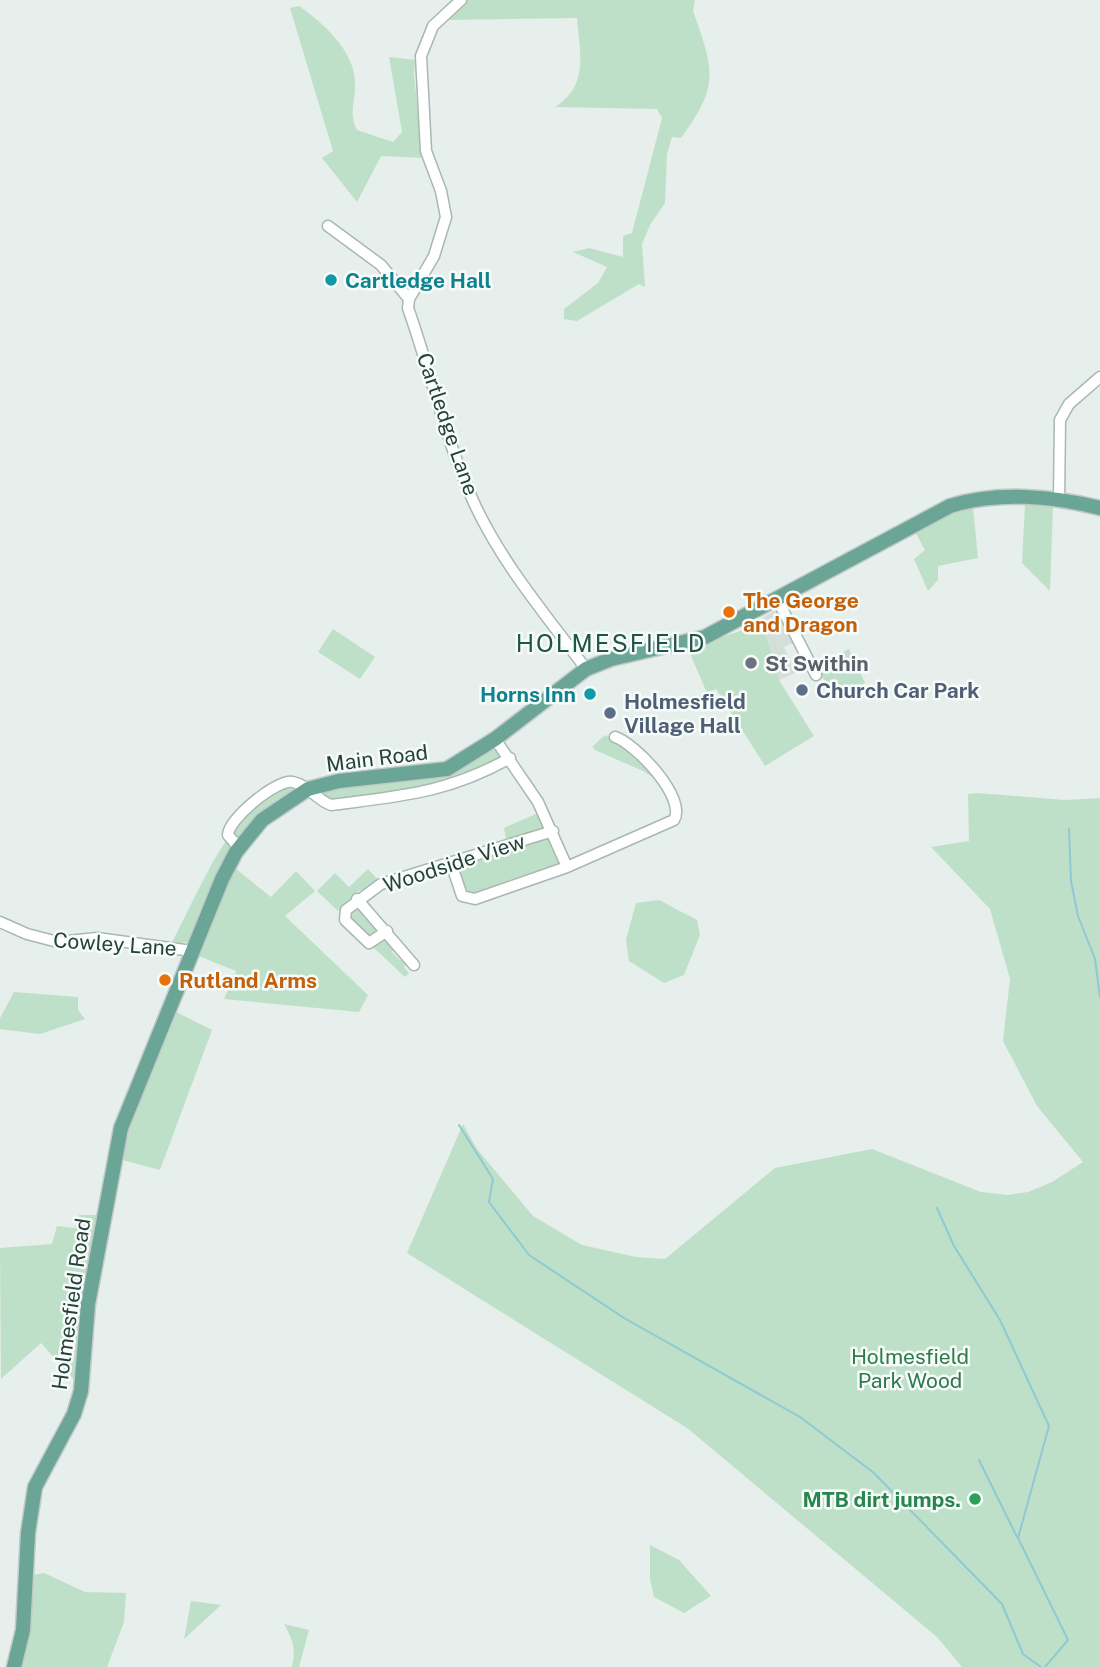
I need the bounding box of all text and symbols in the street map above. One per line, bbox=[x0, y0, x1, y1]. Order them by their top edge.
place label: Cartledge Hall bbox=[345, 268, 491, 293]
marker: Cartledge Hall bbox=[323, 272, 339, 288]
street label: Cartledge Lane bbox=[412, 349, 484, 499]
place label: The George and Dragon bbox=[743, 588, 859, 637]
marker: The George and Dragon bbox=[721, 604, 737, 620]
district label: HOLMESFIELD bbox=[516, 629, 706, 657]
place label: St Swithin bbox=[765, 651, 869, 676]
marker: St Swithin bbox=[743, 655, 759, 671]
place label: Church Car Park bbox=[816, 678, 980, 703]
place label: Horns Inn bbox=[480, 682, 576, 707]
marker: Church Car Park bbox=[794, 682, 810, 698]
marker: Horns Inn bbox=[582, 686, 598, 702]
place label: Holmesfield Village Hall bbox=[624, 689, 746, 738]
marker: Holmesfield Village Hall bbox=[602, 705, 618, 721]
street label: Main Road bbox=[325, 739, 429, 777]
street label: Woodside View bbox=[380, 828, 528, 898]
street label: Cowley Lane bbox=[52, 927, 178, 961]
place label: Rutland Arms bbox=[179, 968, 317, 993]
marker: Rutland Arms bbox=[157, 972, 173, 988]
street label: Holmesfield Road bbox=[47, 1217, 95, 1391]
park label: Holmesfield Park Wood bbox=[851, 1344, 969, 1393]
place label: MTB dirt jumps. bbox=[802, 1487, 961, 1512]
marker: MTB dirt jumps. bbox=[967, 1491, 983, 1507]

